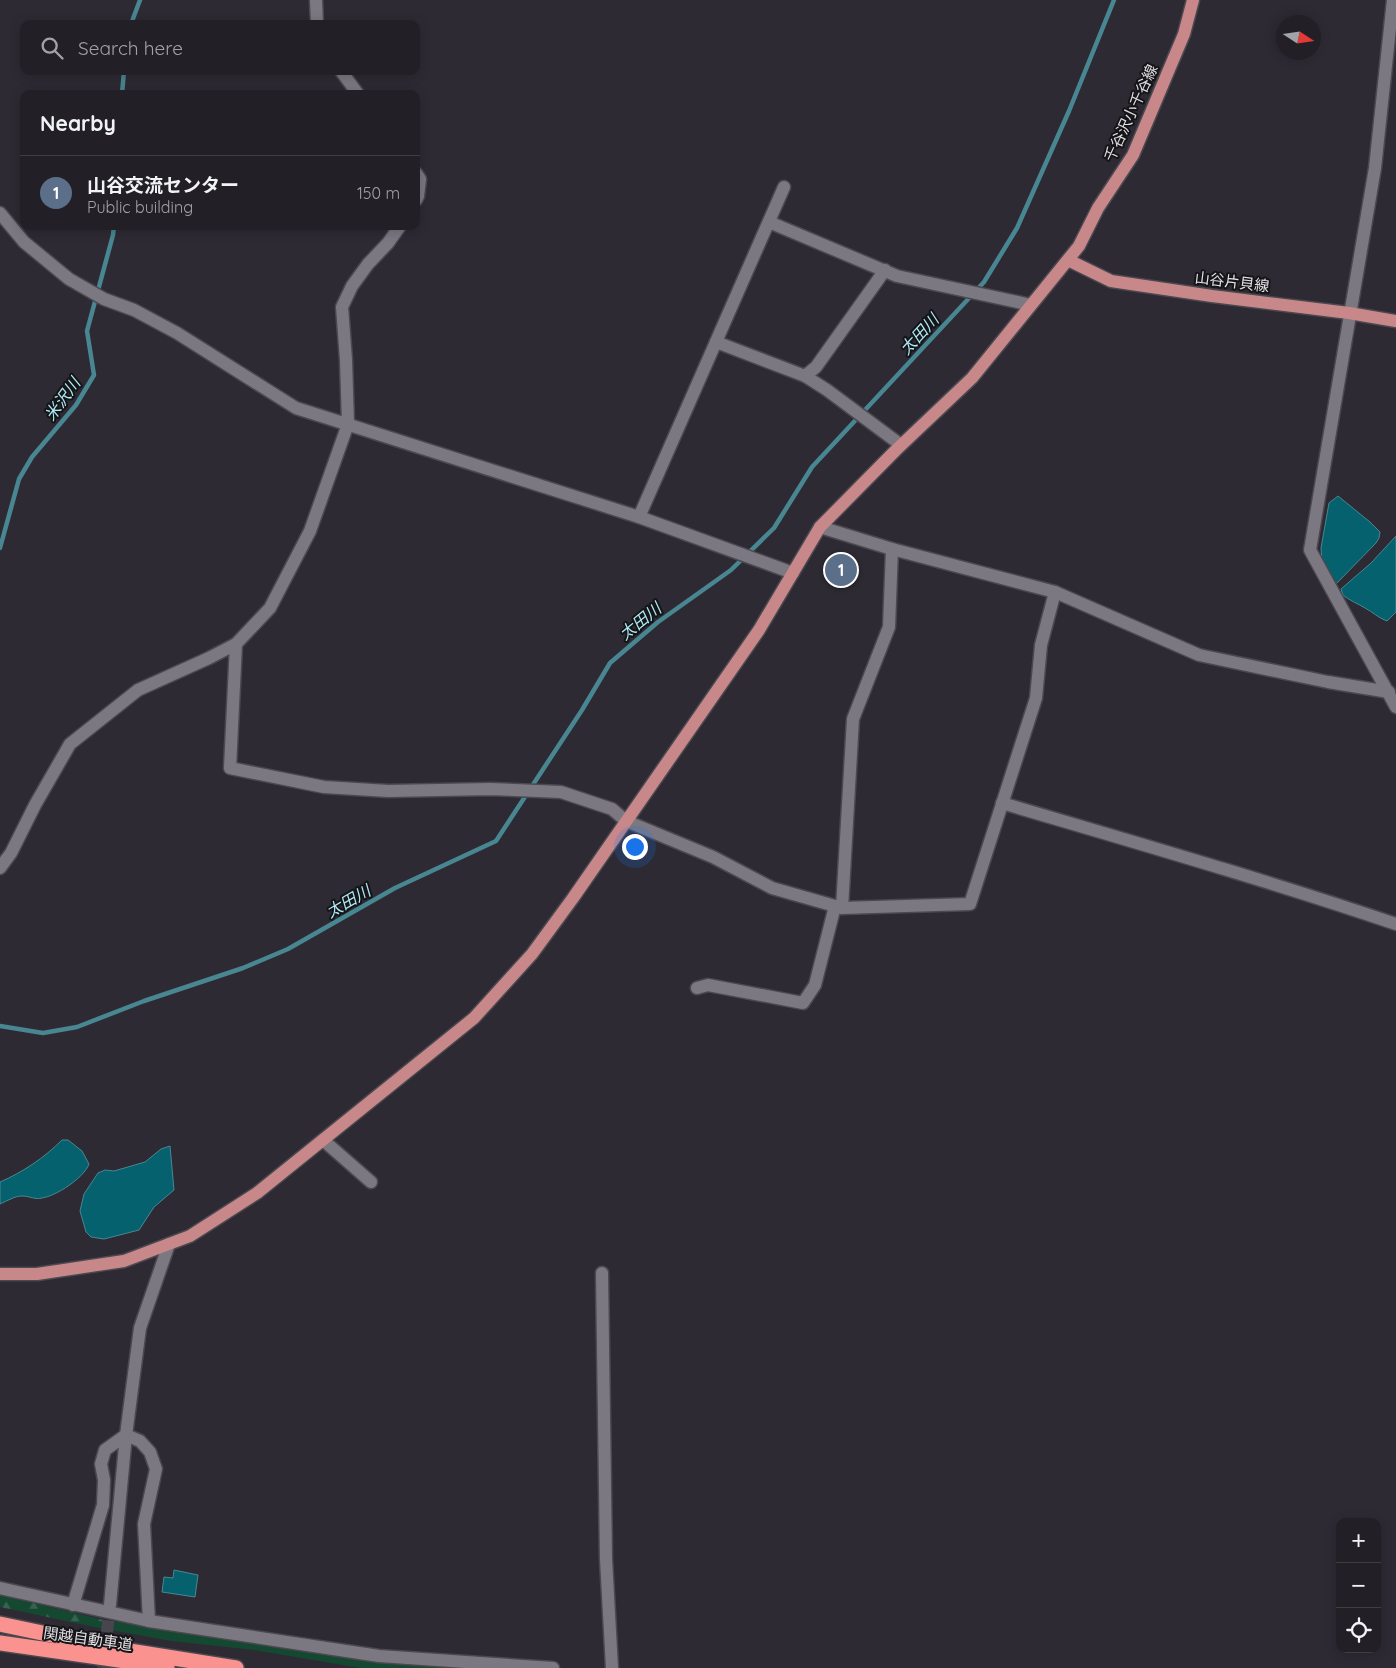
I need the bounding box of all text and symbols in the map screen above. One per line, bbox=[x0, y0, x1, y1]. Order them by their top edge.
north arrow bbox=[1276, 15, 1321, 60]
search box bbox=[20, 20, 420, 75]
icon: search bbox=[38, 34, 66, 62]
text: Search here bbox=[78, 36, 183, 60]
street label: 千谷沢小千谷線 bbox=[1100, 61, 1161, 164]
text: Nearby bbox=[40, 110, 116, 136]
text: 山谷交流センター bbox=[87, 173, 239, 197]
text: 1 bbox=[53, 183, 59, 203]
text: 150 m bbox=[357, 183, 400, 203]
text: Public building bbox=[87, 197, 193, 217]
street label: 山谷片貝線 bbox=[1194, 268, 1270, 296]
water label: 太田川 bbox=[895, 308, 944, 358]
water label: 米沢川 bbox=[40, 372, 85, 424]
pin: 1 bbox=[825, 551, 857, 589]
water label: 太田川 bbox=[615, 597, 666, 644]
your location bbox=[622, 834, 648, 860]
water label: 太田川 bbox=[322, 879, 376, 922]
map controls bbox=[1336, 1518, 1381, 1653]
button: + bbox=[1336, 1518, 1381, 1563]
button: − bbox=[1336, 1563, 1381, 1608]
button: locate bbox=[1336, 1608, 1381, 1653]
street label: 関越自動車道 bbox=[42, 1623, 134, 1654]

